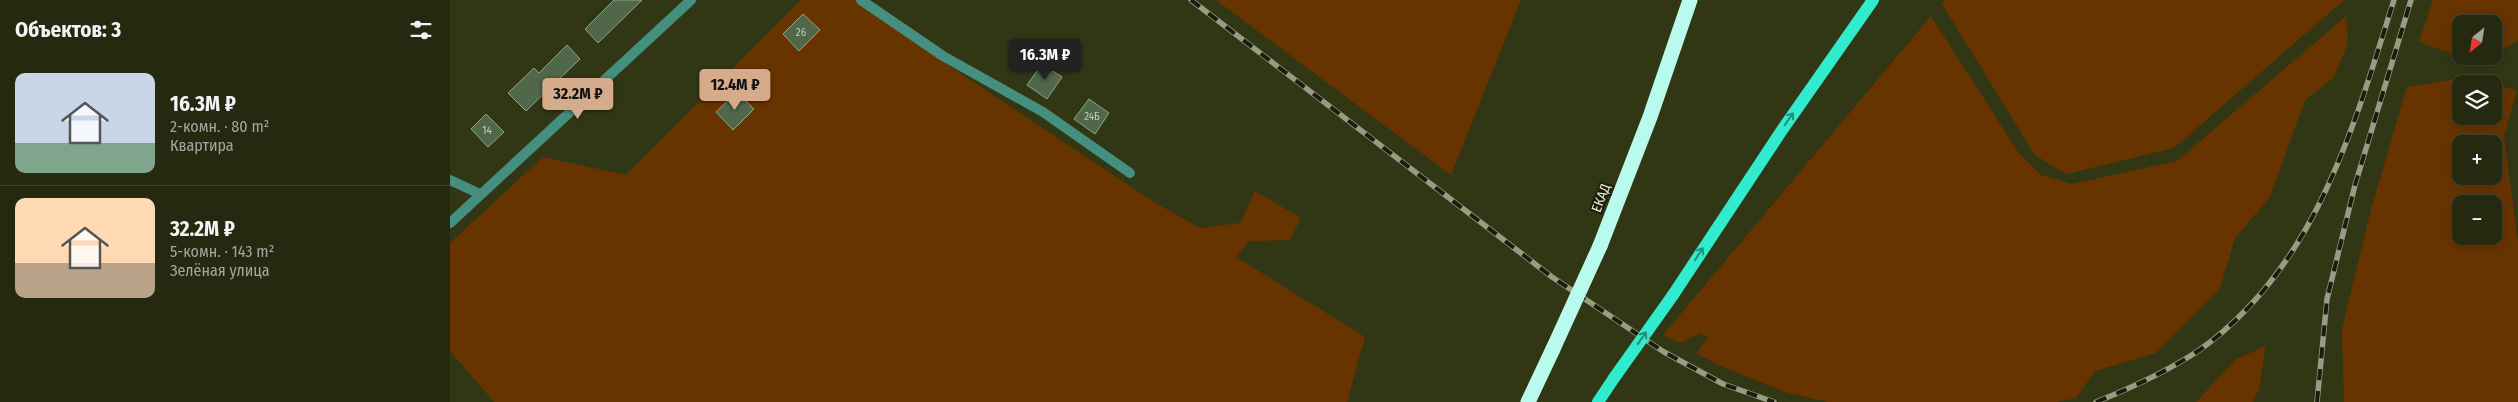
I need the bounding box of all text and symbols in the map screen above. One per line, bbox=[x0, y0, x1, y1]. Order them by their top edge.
north arrow bbox=[2452, 15, 2502, 65]
map controls bbox=[2452, 15, 2502, 245]
icon: filters bbox=[407, 16, 435, 44]
text: Объектов: 3 bbox=[15, 17, 121, 43]
house number: 26 bbox=[796, 26, 807, 39]
pin: 16.3M ₽ bbox=[999, 38, 1091, 81]
text: 16.3M ₽ bbox=[1020, 45, 1070, 64]
pin: 12.4M ₽ bbox=[689, 68, 781, 111]
text: 12.4M ₽ bbox=[710, 75, 760, 94]
button: layers bbox=[2452, 75, 2502, 125]
pin: 32.2M ₽ bbox=[532, 78, 624, 120]
text: 32.2M ₽ bbox=[553, 84, 603, 103]
text: 16.3M ₽ bbox=[170, 91, 236, 117]
icon: home bbox=[55, 93, 115, 153]
house number: 24Б bbox=[1084, 110, 1100, 123]
one-way arrow bbox=[1784, 112, 1794, 126]
text: 2-комн. · 80 m² bbox=[170, 117, 269, 136]
house number: 14 bbox=[482, 124, 492, 137]
button: + bbox=[2452, 135, 2502, 185]
text: Квартира bbox=[170, 136, 234, 155]
street label: ЕКАД bbox=[1588, 181, 1614, 215]
button: − bbox=[2452, 195, 2502, 245]
text: 32.2M ₽ bbox=[170, 216, 235, 242]
icon: home bbox=[55, 218, 115, 278]
text: 5-комн. · 143 m² bbox=[170, 242, 274, 261]
one-way arrow bbox=[1695, 248, 1705, 262]
text: Зелёная улица bbox=[170, 261, 270, 280]
one-way arrow bbox=[1637, 332, 1648, 345]

